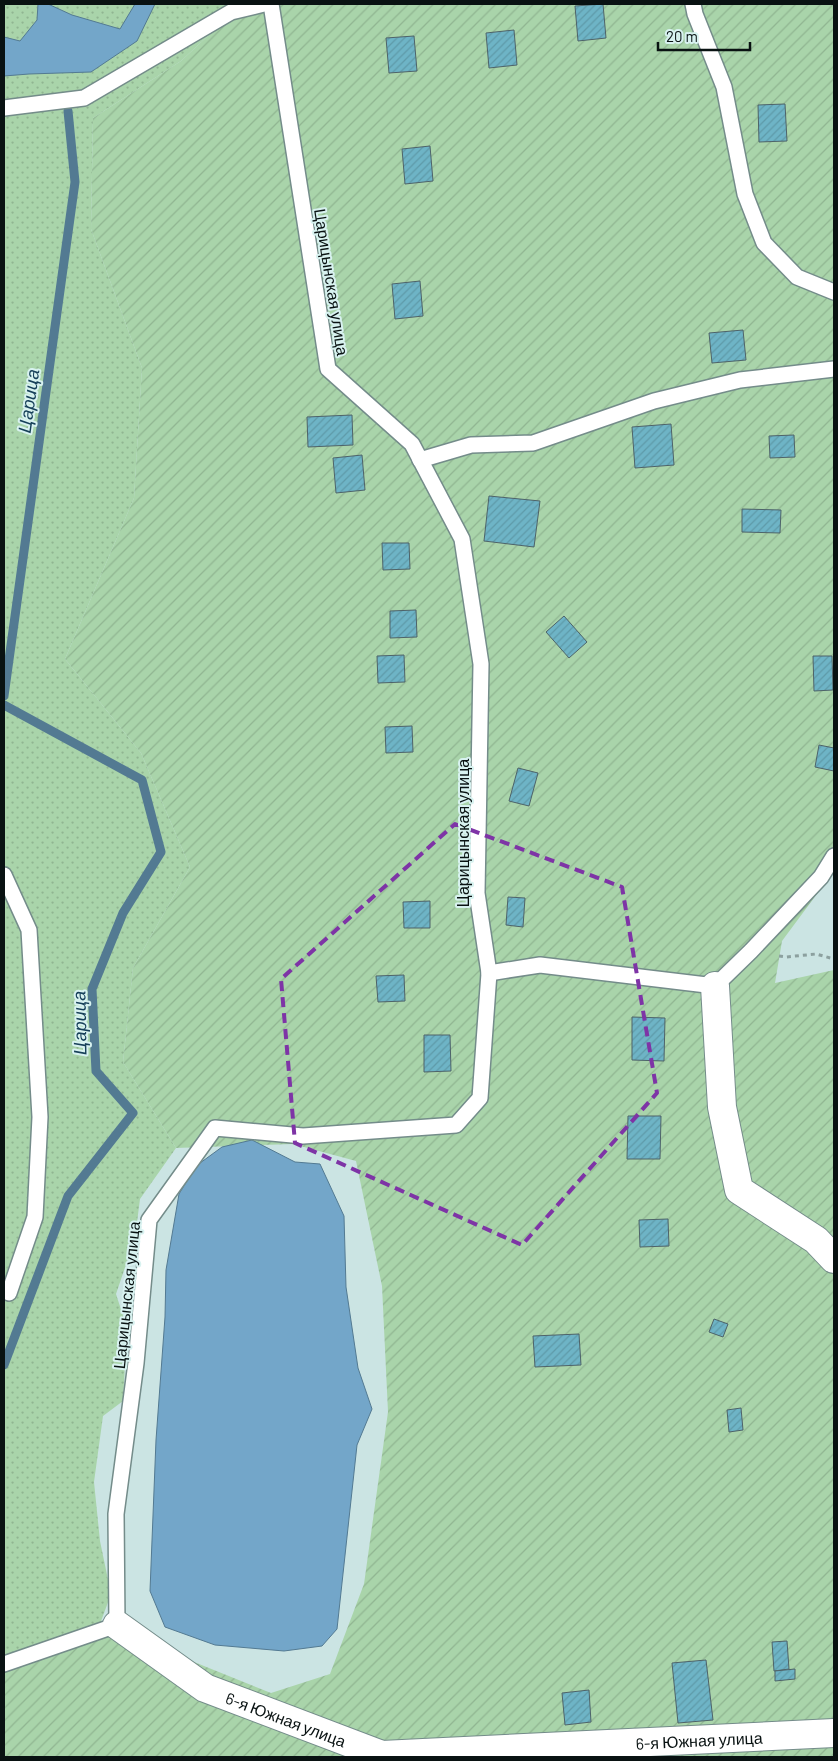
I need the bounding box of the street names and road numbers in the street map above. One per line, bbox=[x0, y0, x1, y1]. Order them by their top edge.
street label: Царицынская улица bbox=[311, 207, 353, 357]
street label: Царицынская улица bbox=[453, 759, 472, 907]
street label: Царицынская улица bbox=[109, 1220, 143, 1370]
street label: 6-я Южная улица bbox=[223, 1687, 349, 1750]
street label: 6-я Южная улица bbox=[635, 1727, 763, 1752]

